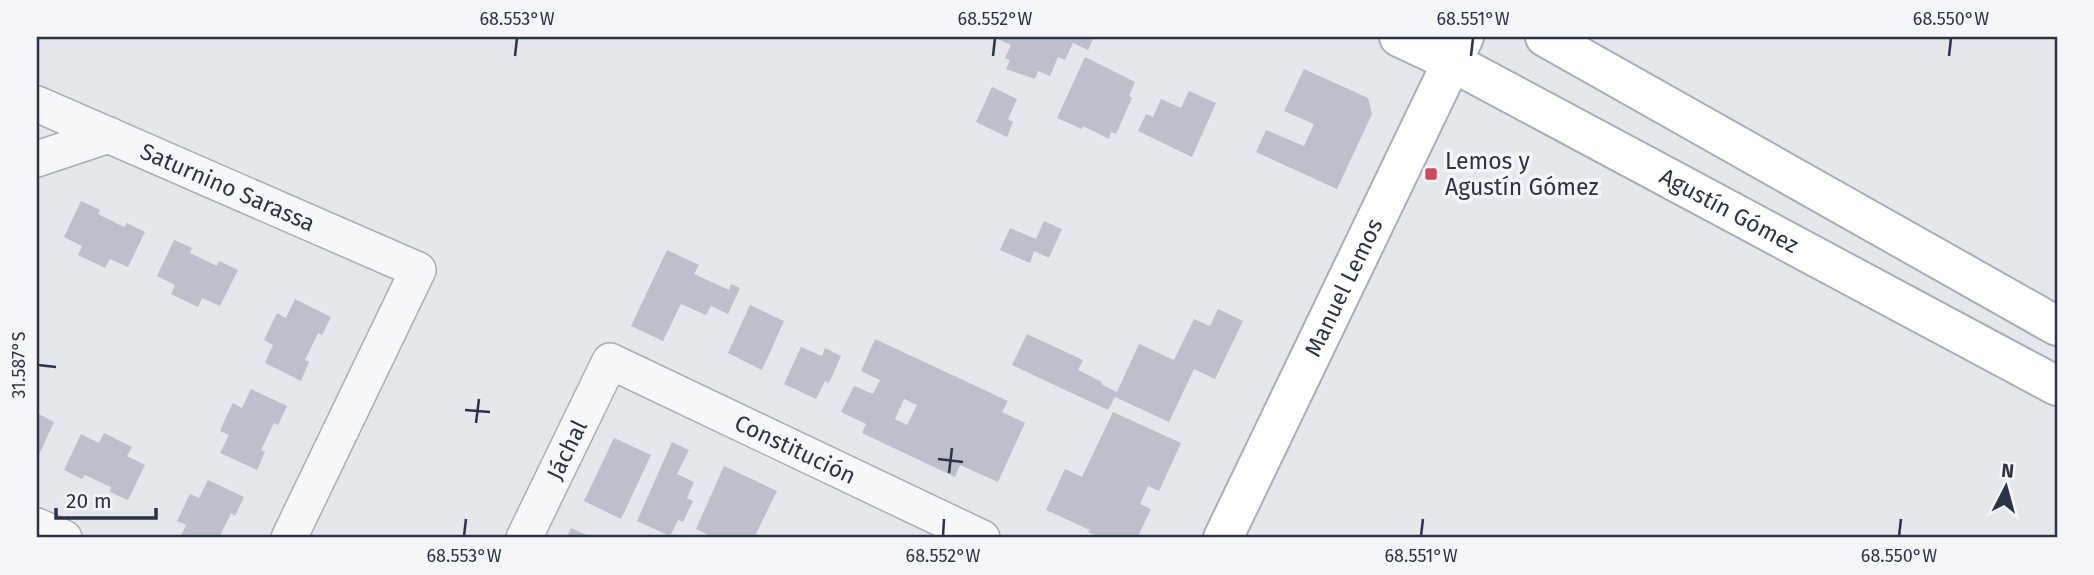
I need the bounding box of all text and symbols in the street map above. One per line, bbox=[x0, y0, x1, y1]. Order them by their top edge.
text: 68.553°W bbox=[479, 8, 555, 30]
text: 68.552°W bbox=[958, 8, 1033, 30]
text: 68.551°W bbox=[1436, 8, 1510, 30]
text: 68.550°W bbox=[1913, 8, 1989, 30]
street label: Saturnino Sarassa bbox=[136, 137, 319, 237]
place label: Lemos y Agustín Gómez bbox=[1445, 147, 1598, 201]
street label: Agustín Gómez bbox=[1655, 162, 1803, 259]
marker: Lemos y Agustín Gómez bbox=[1423, 166, 1439, 182]
street label: Manuel Lemos bbox=[1298, 214, 1389, 361]
text: 31.587°S bbox=[8, 331, 30, 398]
street label: Constitución bbox=[730, 408, 860, 490]
street label: Jáchal bbox=[540, 415, 593, 484]
north arrow bbox=[1972, 452, 2042, 522]
text: N bbox=[2000, 458, 2015, 483]
scale bar bbox=[56, 477, 156, 521]
text: 20 m bbox=[66, 488, 112, 514]
text: 68.553°W bbox=[426, 545, 502, 567]
text: 68.552°W bbox=[906, 545, 981, 567]
text: 68.551°W bbox=[1384, 545, 1458, 567]
text: 68.550°W bbox=[1861, 545, 1937, 567]

